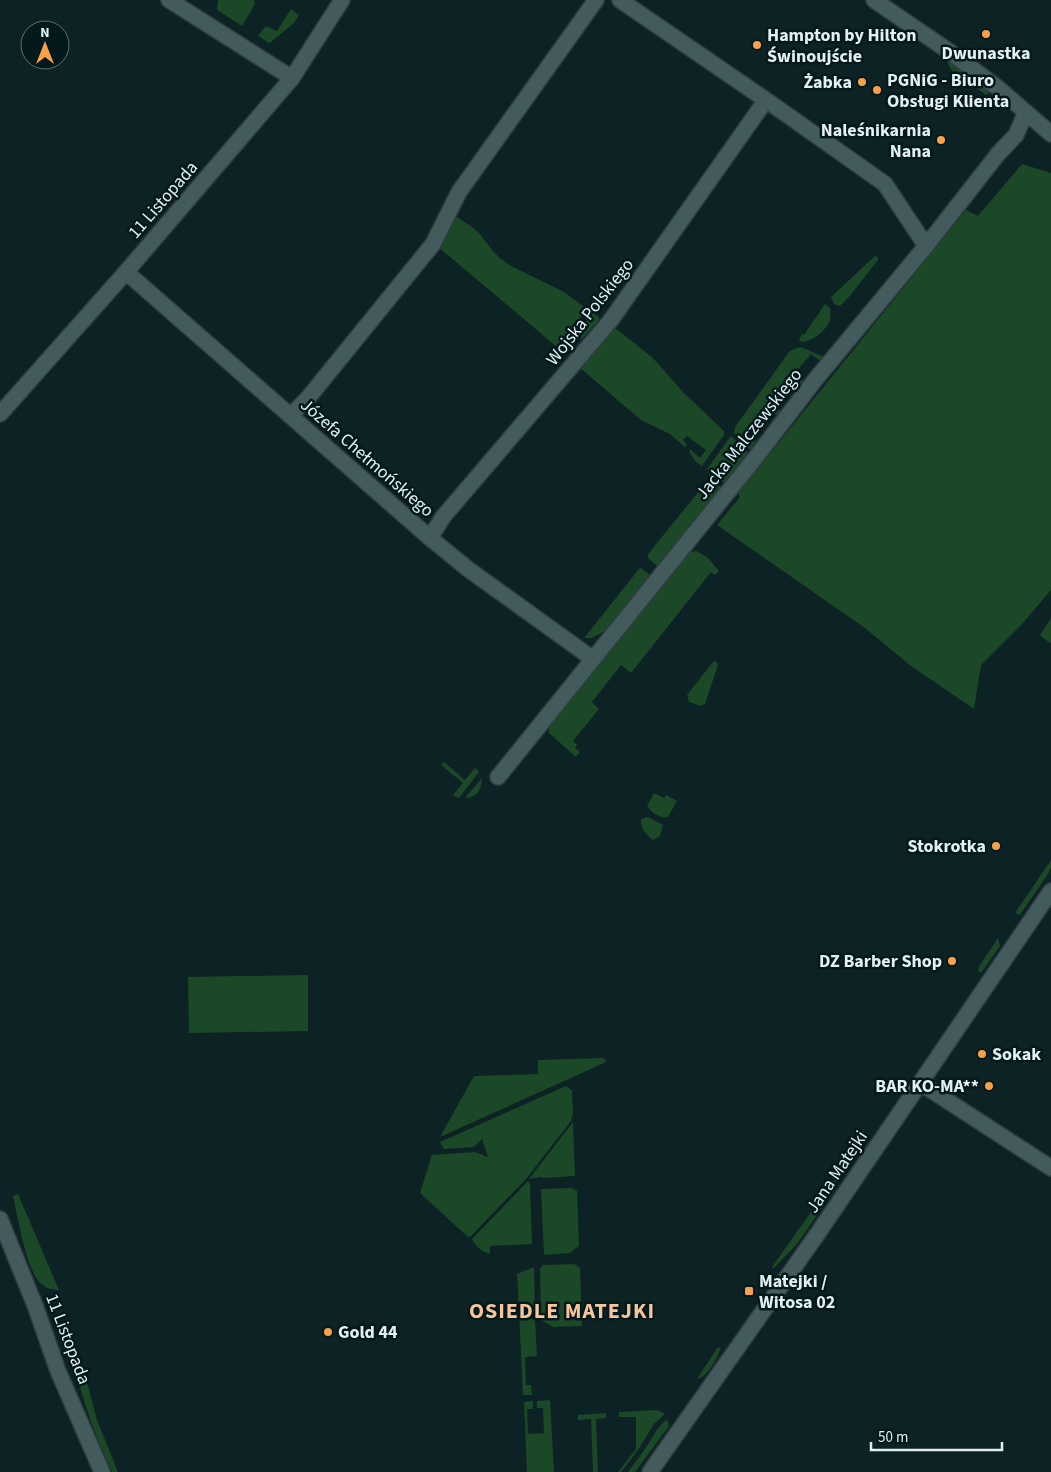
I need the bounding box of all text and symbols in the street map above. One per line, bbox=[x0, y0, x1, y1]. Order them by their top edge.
north arrow bbox=[20, 20, 70, 70]
text: N bbox=[40, 23, 50, 43]
place label: Hampton by Hilton Świnoujście bbox=[767, 23, 917, 69]
marker: Dwunastka bbox=[980, 28, 992, 40]
marker: Hampton by Hilton Świnoujście bbox=[751, 39, 763, 51]
place label: Dwunastka bbox=[941, 41, 1031, 66]
place label: PGNiG - Biuro Obsługi Klienta bbox=[887, 68, 1009, 114]
place label: Żabka bbox=[804, 70, 852, 95]
marker: Żabka bbox=[856, 76, 868, 88]
marker: PGNiG - Biuro Obsługi Klienta bbox=[871, 84, 883, 96]
place label: Naleśnikarnia Nana bbox=[821, 118, 931, 164]
marker: Naleśnikarnia Nana bbox=[935, 134, 947, 146]
street label: 11 Listopada bbox=[122, 156, 204, 244]
street label: Wojska Polskiego bbox=[540, 253, 640, 371]
street label: Jacka Malczewskiego bbox=[690, 363, 808, 505]
street label: Józefa Chełmońskiego bbox=[295, 393, 439, 523]
place label: Stokrotka bbox=[908, 834, 986, 859]
marker: Stokrotka bbox=[990, 840, 1002, 852]
place label: DZ Barber Shop bbox=[819, 949, 942, 974]
marker: DZ Barber Shop bbox=[946, 955, 958, 967]
place label: Sokak bbox=[992, 1042, 1041, 1067]
marker: Sokak bbox=[976, 1048, 988, 1060]
place label: BAR KO-MA** bbox=[875, 1074, 979, 1099]
marker: BAR KO-MA** bbox=[983, 1080, 995, 1092]
street label: Jana Matejki bbox=[800, 1126, 874, 1218]
place label: Matejki / Witosa 02 bbox=[759, 1269, 835, 1315]
marker: Matejki / Witosa 02 bbox=[743, 1285, 755, 1297]
street label: 11 Listopada bbox=[39, 1290, 97, 1388]
district label: OSIEDLE MATEJKI bbox=[469, 1295, 655, 1327]
place label: Gold 44 bbox=[338, 1320, 398, 1345]
marker: Gold 44 bbox=[322, 1326, 334, 1338]
scale bar bbox=[871, 1420, 1002, 1452]
text: 50 m bbox=[878, 1427, 908, 1448]

